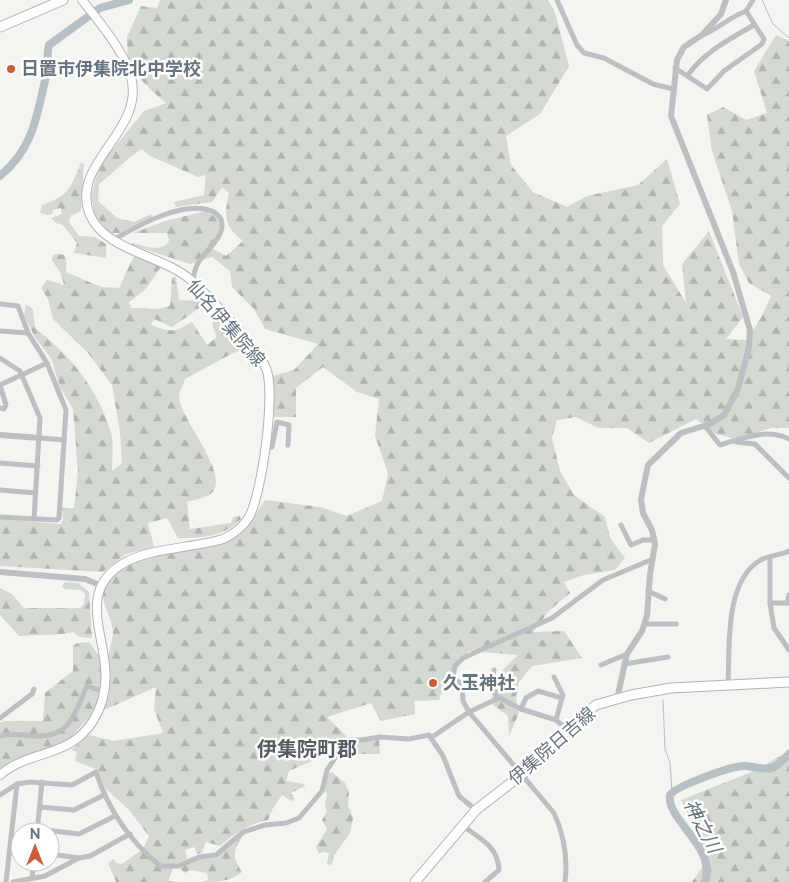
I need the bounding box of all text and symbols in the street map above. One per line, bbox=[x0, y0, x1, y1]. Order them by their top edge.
place label: 日置市伊集院北中学校 bbox=[21, 58, 201, 79]
marker: 日置市伊集院北中学校 bbox=[5, 63, 17, 75]
street label: 仙名伊集院線 bbox=[183, 275, 270, 370]
place label: 久玉神社 bbox=[443, 672, 515, 693]
marker: 久玉神社 bbox=[427, 677, 439, 689]
street label: 伊集院日吉線 bbox=[504, 702, 599, 789]
district label: 伊集院町郡 bbox=[257, 737, 357, 761]
water label: 神之川 bbox=[680, 796, 727, 858]
north arrow bbox=[10, 822, 60, 872]
text: N bbox=[30, 826, 40, 842]

